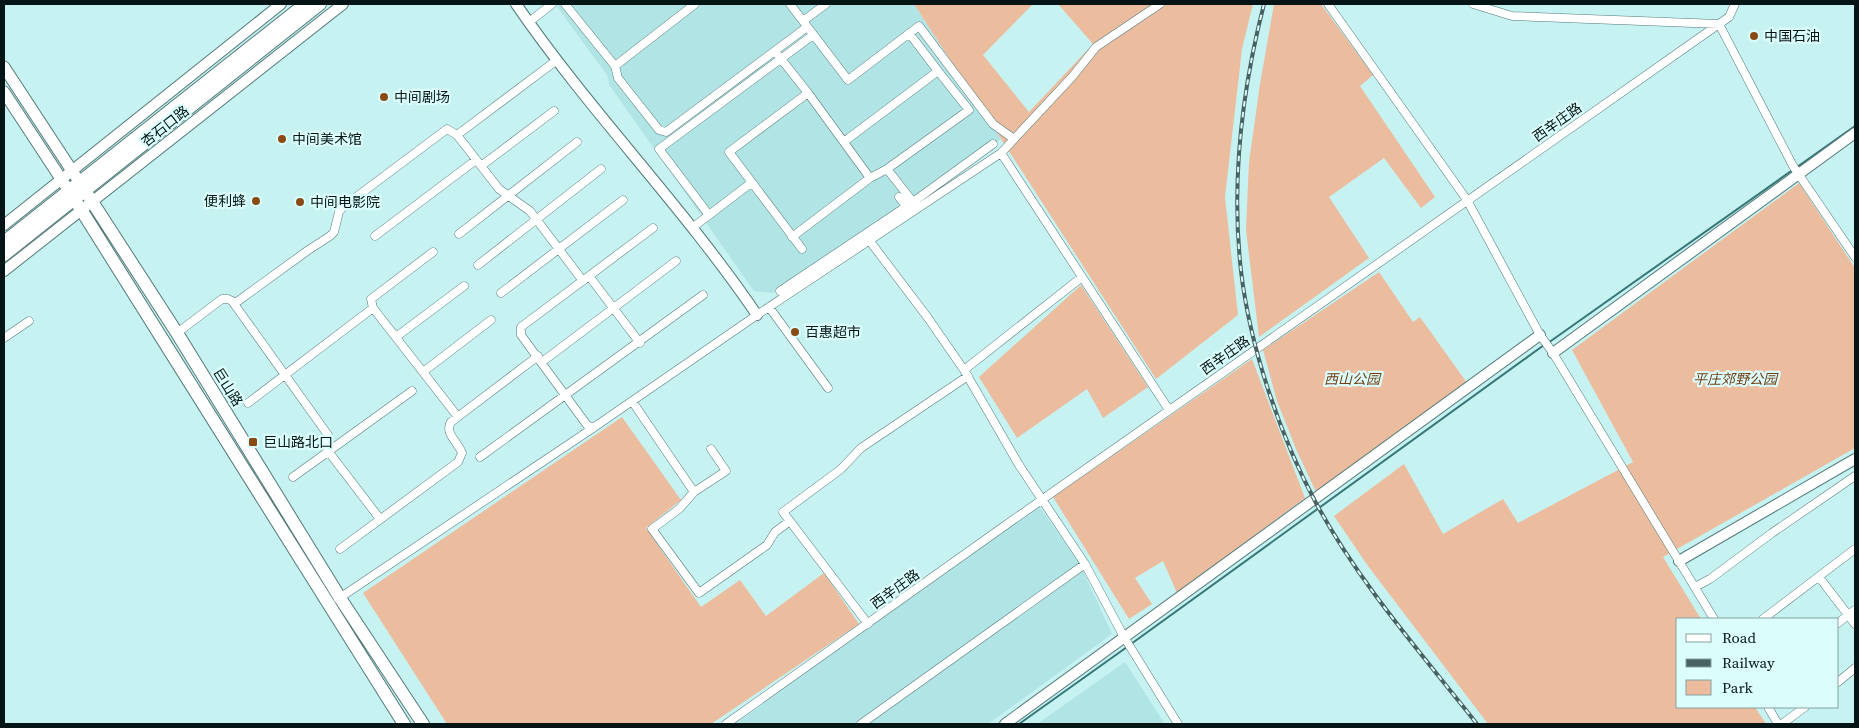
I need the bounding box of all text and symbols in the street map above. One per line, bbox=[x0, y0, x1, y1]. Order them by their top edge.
place label: 中国石油 bbox=[1764, 26, 1820, 46]
marker: 中国石油 bbox=[1748, 30, 1760, 42]
place label: 中间剧场 bbox=[394, 87, 450, 107]
marker: 中间剧场 bbox=[378, 91, 390, 103]
street label: 西辛庄路 bbox=[1528, 98, 1586, 146]
street label: 杏石口路 bbox=[137, 101, 193, 151]
place label: 中间美术馆 bbox=[292, 129, 362, 149]
marker: 中间美术馆 bbox=[276, 133, 288, 145]
place label: 便利蜂 bbox=[204, 191, 246, 211]
place label: 中间电影院 bbox=[310, 192, 380, 212]
marker: 便利蜂 bbox=[250, 195, 262, 207]
marker: 中间电影院 bbox=[294, 196, 306, 208]
place label: 百惠超市 bbox=[805, 322, 861, 342]
marker: 百惠超市 bbox=[789, 326, 801, 338]
street label: 西辛庄路 bbox=[1196, 331, 1254, 379]
street label: 巨山路 bbox=[208, 364, 248, 410]
park label: 西山公园 bbox=[1324, 369, 1382, 389]
park label: 平庄郊野公园 bbox=[1693, 369, 1779, 389]
place label: 巨山路北口 bbox=[263, 432, 333, 452]
marker: 巨山路北口 bbox=[247, 436, 259, 448]
street label: 西辛庄路 bbox=[866, 564, 924, 614]
legend bbox=[1676, 618, 1839, 708]
text: Road bbox=[1722, 627, 1756, 648]
text: Railway bbox=[1722, 652, 1775, 673]
text: Park bbox=[1722, 677, 1754, 698]

